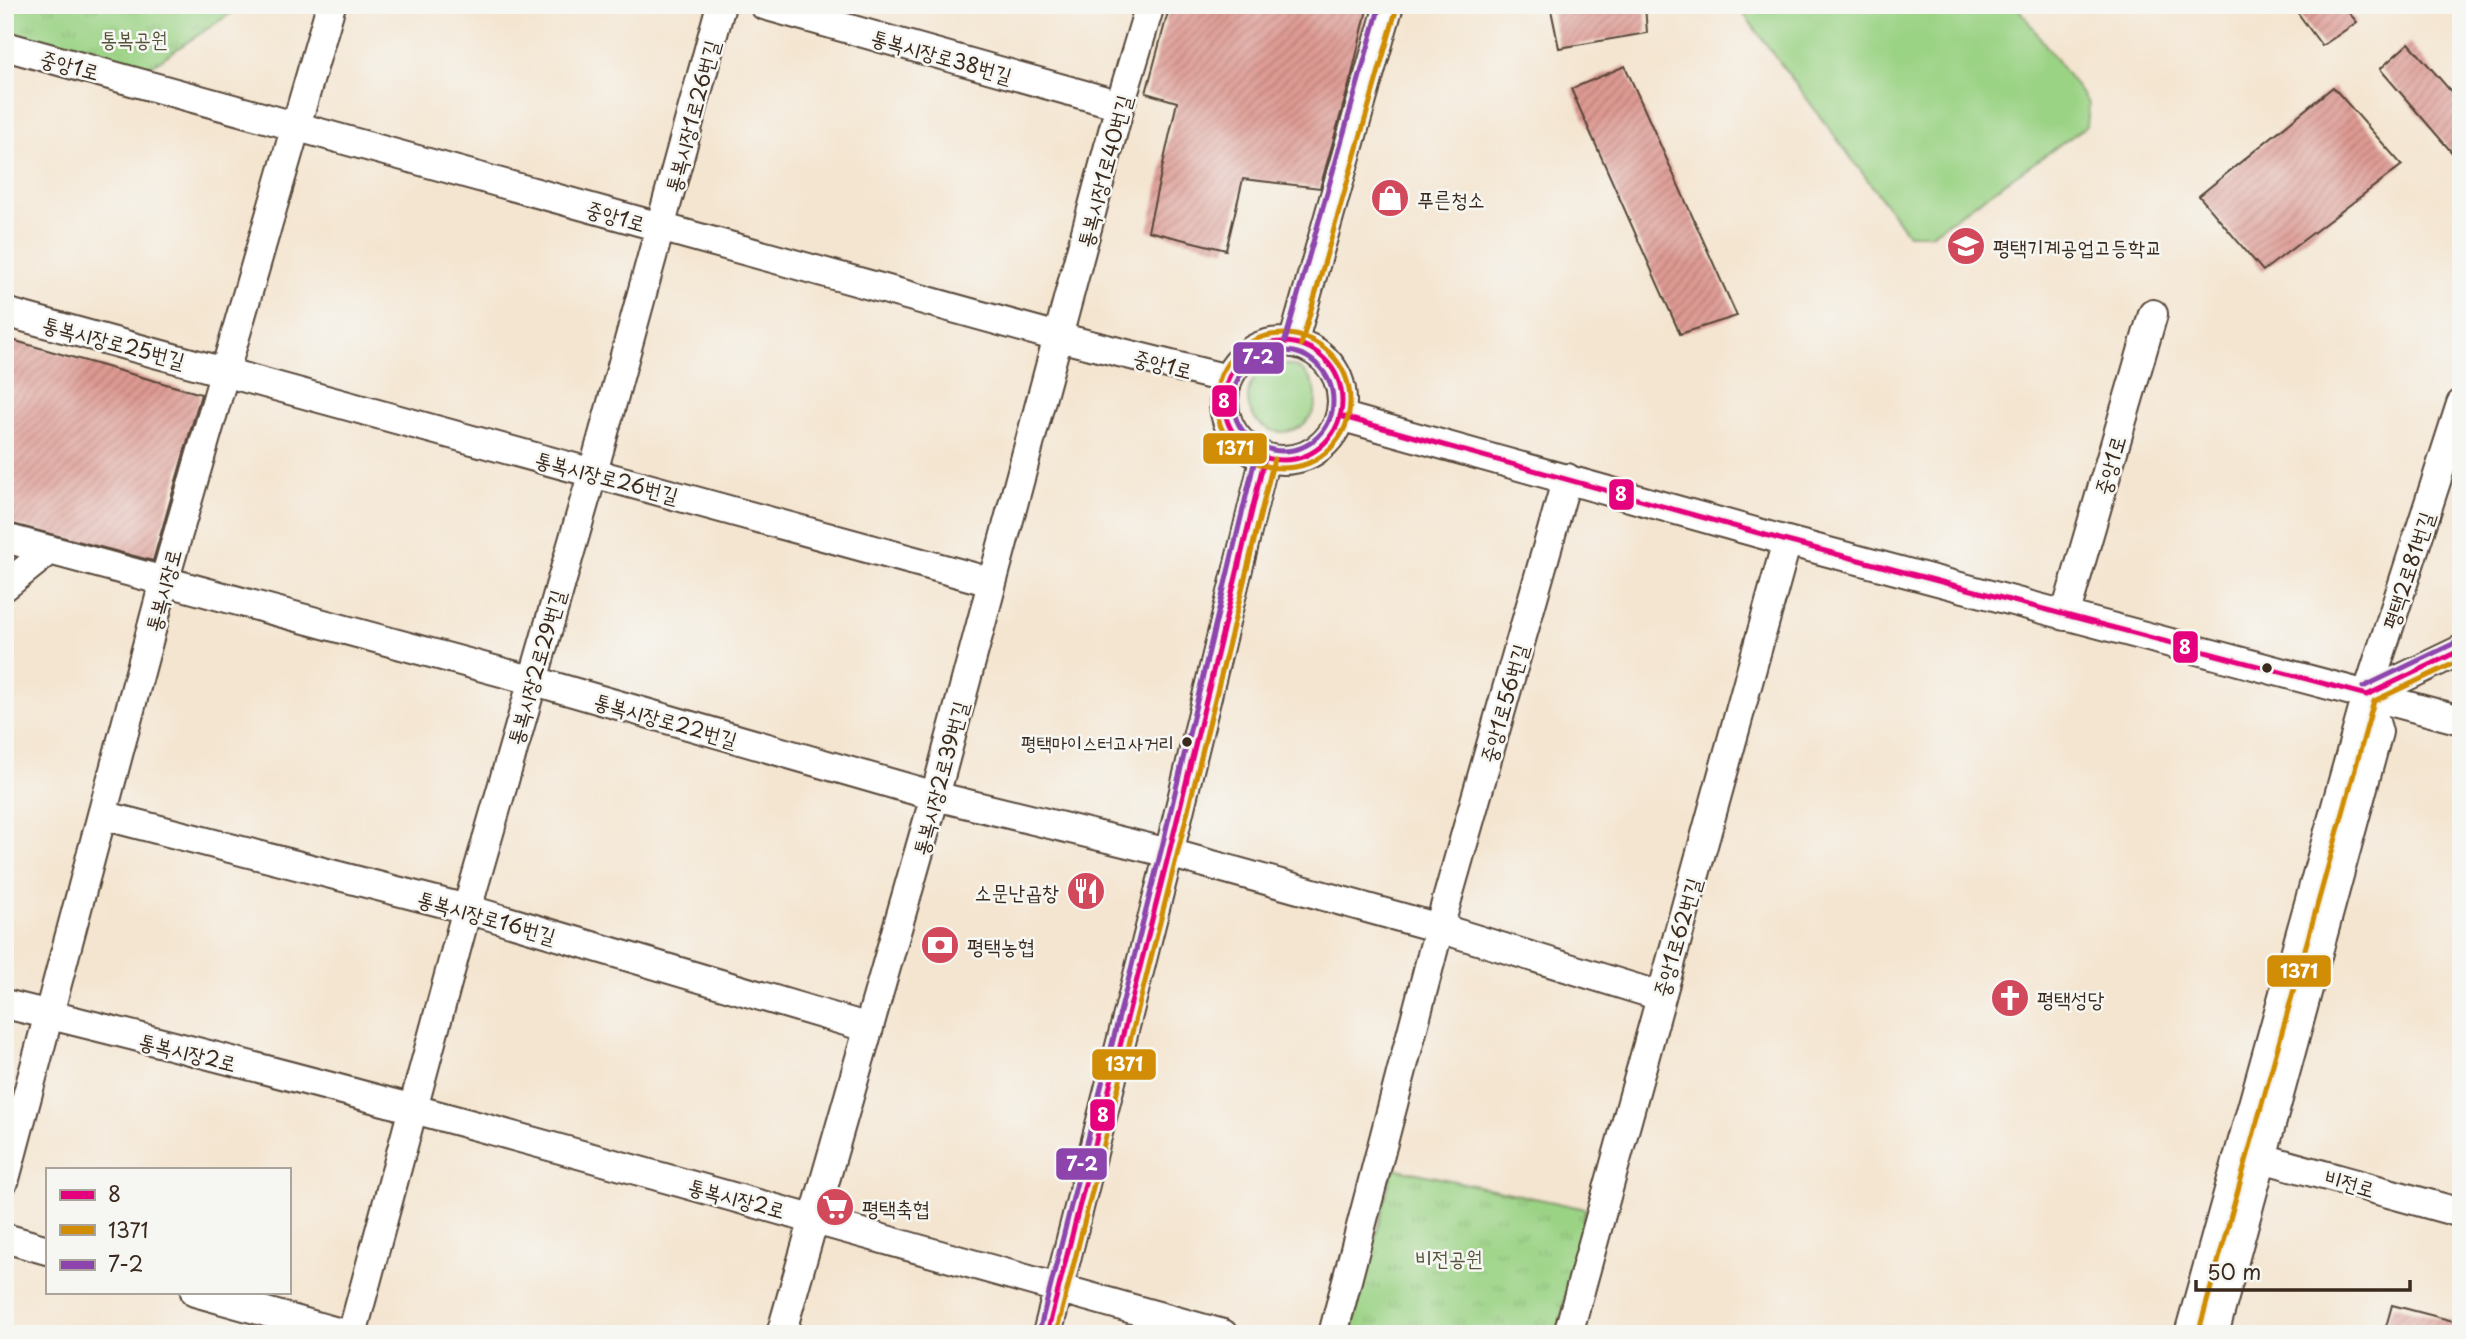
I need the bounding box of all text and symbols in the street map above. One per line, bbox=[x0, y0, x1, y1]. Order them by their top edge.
street label: 통복시장로38번길 bbox=[868, 20, 1016, 90]
park label: 통복공원 bbox=[100, 22, 168, 54]
street label: 통복시장1로26번길 bbox=[655, 36, 727, 196]
street label: 중앙1로 bbox=[37, 41, 103, 87]
street label: 통복시장1로40번길 bbox=[1067, 91, 1139, 251]
shop icon: 푸른청소 bbox=[1369, 177, 1411, 219]
place label: 푸른청소 bbox=[1417, 182, 1485, 214]
street label: 중앙1로 bbox=[583, 191, 649, 239]
school or university icon: 평택기계공업고등학교 bbox=[1945, 225, 1987, 267]
place label: 평택기계공업고등학교 bbox=[1993, 230, 2162, 262]
street label: 통복시장로25번길 bbox=[39, 307, 189, 375]
street label: 중앙1로 bbox=[1130, 340, 1196, 386]
line badge: 7-2 bbox=[1232, 341, 1285, 375]
text: 7-2 bbox=[1242, 342, 1274, 370]
line badge: 8 bbox=[1211, 384, 1238, 418]
text: 8 bbox=[1218, 386, 1230, 414]
line badge: 1371 bbox=[1202, 432, 1268, 465]
street label: 중앙1로 bbox=[2085, 432, 2133, 498]
text: 1371 bbox=[1216, 433, 1254, 461]
street label: 통복시장로26번길 bbox=[532, 442, 682, 511]
line badge: 8 bbox=[1608, 478, 1635, 511]
text: 8 bbox=[1615, 479, 1627, 507]
street label: 평택2로81번길 bbox=[2373, 507, 2441, 633]
street label: 통복시장로 bbox=[136, 545, 188, 635]
street label: 통복시장2로29번길 bbox=[498, 586, 572, 748]
line badge: 8 bbox=[2172, 630, 2199, 664]
text: 8 bbox=[2179, 632, 2191, 660]
street label: 중앙1로56번길 bbox=[1471, 640, 1535, 766]
unlabelled marker bbox=[2260, 661, 2274, 675]
street label: 통복시장로22번길 bbox=[591, 683, 742, 755]
street label: 통복시장2로39번길 bbox=[903, 697, 975, 859]
place label: 평택마이스터고사거리 bbox=[1021, 728, 1174, 756]
marker: 평택마이스터고사거리 bbox=[1180, 735, 1194, 749]
restaurant icon: 소문난곱창 bbox=[1065, 870, 1107, 912]
street label: 중앙1로62번길 bbox=[1644, 873, 1708, 1000]
place label: 소문난곱창 bbox=[975, 875, 1059, 907]
street label: 통복시장로16번길 bbox=[414, 881, 560, 951]
bank icon: 평택농협 bbox=[919, 924, 961, 966]
place label: 평택농협 bbox=[967, 929, 1035, 961]
line badge: 1371 bbox=[2266, 954, 2332, 988]
text: 1371 bbox=[2280, 956, 2318, 984]
church icon: 평택성당 bbox=[1989, 977, 2031, 1019]
place label: 평택성당 bbox=[2037, 982, 2105, 1014]
street label: 통복시장2로 bbox=[136, 1023, 240, 1079]
line badge: 1371 bbox=[1091, 1048, 1157, 1081]
text: 1371 bbox=[1105, 1049, 1143, 1077]
line badge: 8 bbox=[1089, 1098, 1116, 1132]
text: 8 bbox=[1097, 1100, 1109, 1128]
line badge: 7-2 bbox=[1055, 1147, 1108, 1181]
text: 7-2 bbox=[1066, 1149, 1098, 1177]
street label: 비전로 bbox=[2321, 1160, 2379, 1204]
legend bbox=[46, 1168, 290, 1294]
street label: 통복시장2로 bbox=[685, 1169, 789, 1225]
text: 8 bbox=[108, 1177, 121, 1209]
supermarket icon: 평택축협 bbox=[814, 1186, 856, 1228]
place label: 평택축협 bbox=[862, 1191, 930, 1223]
text: 1371 bbox=[108, 1213, 149, 1245]
park label: 비전공원 bbox=[1415, 1241, 1483, 1273]
text: 7-2 bbox=[108, 1247, 143, 1279]
scale bar bbox=[2196, 1248, 2410, 1292]
text: 50 m bbox=[2207, 1255, 2261, 1287]

